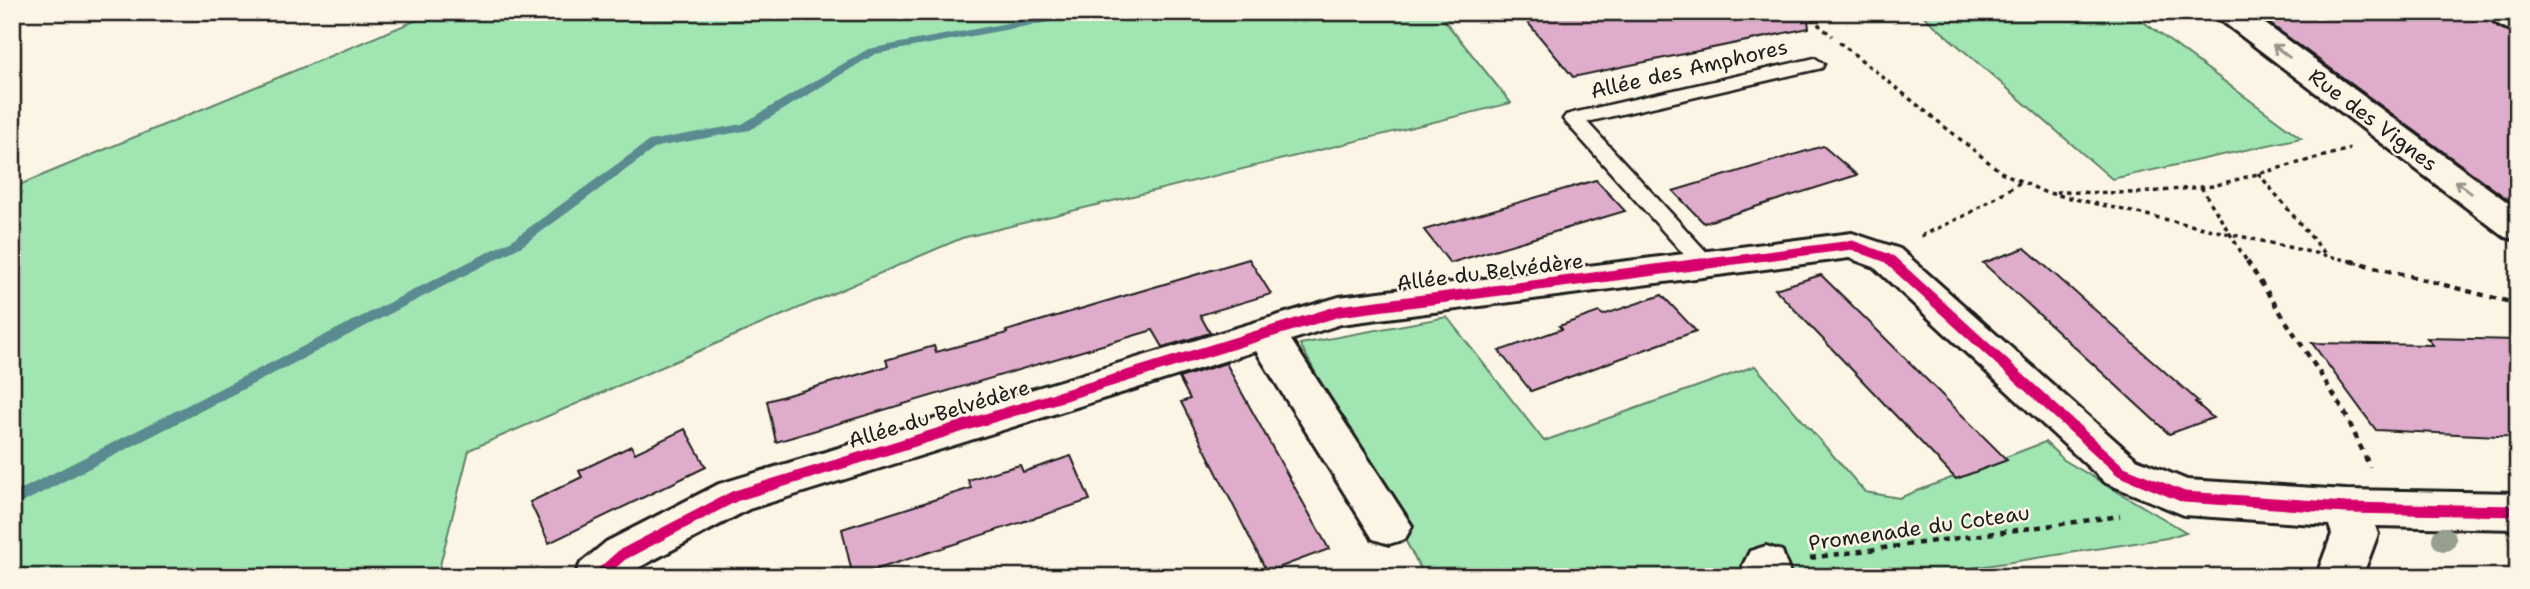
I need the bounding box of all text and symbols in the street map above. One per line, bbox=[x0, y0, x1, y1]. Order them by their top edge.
street label: Allée des Amphores bbox=[1588, 33, 1790, 105]
one-way arrow bbox=[2272, 44, 2291, 58]
street label: Rue des Vignes bbox=[2303, 62, 2443, 178]
one-way arrow bbox=[2454, 179, 2473, 194]
street label: Allée du Belvédère bbox=[1395, 247, 1585, 297]
street label: Allée du Belvédère bbox=[845, 373, 1033, 455]
street label: Promenade du Coteau bbox=[1807, 499, 2031, 557]

